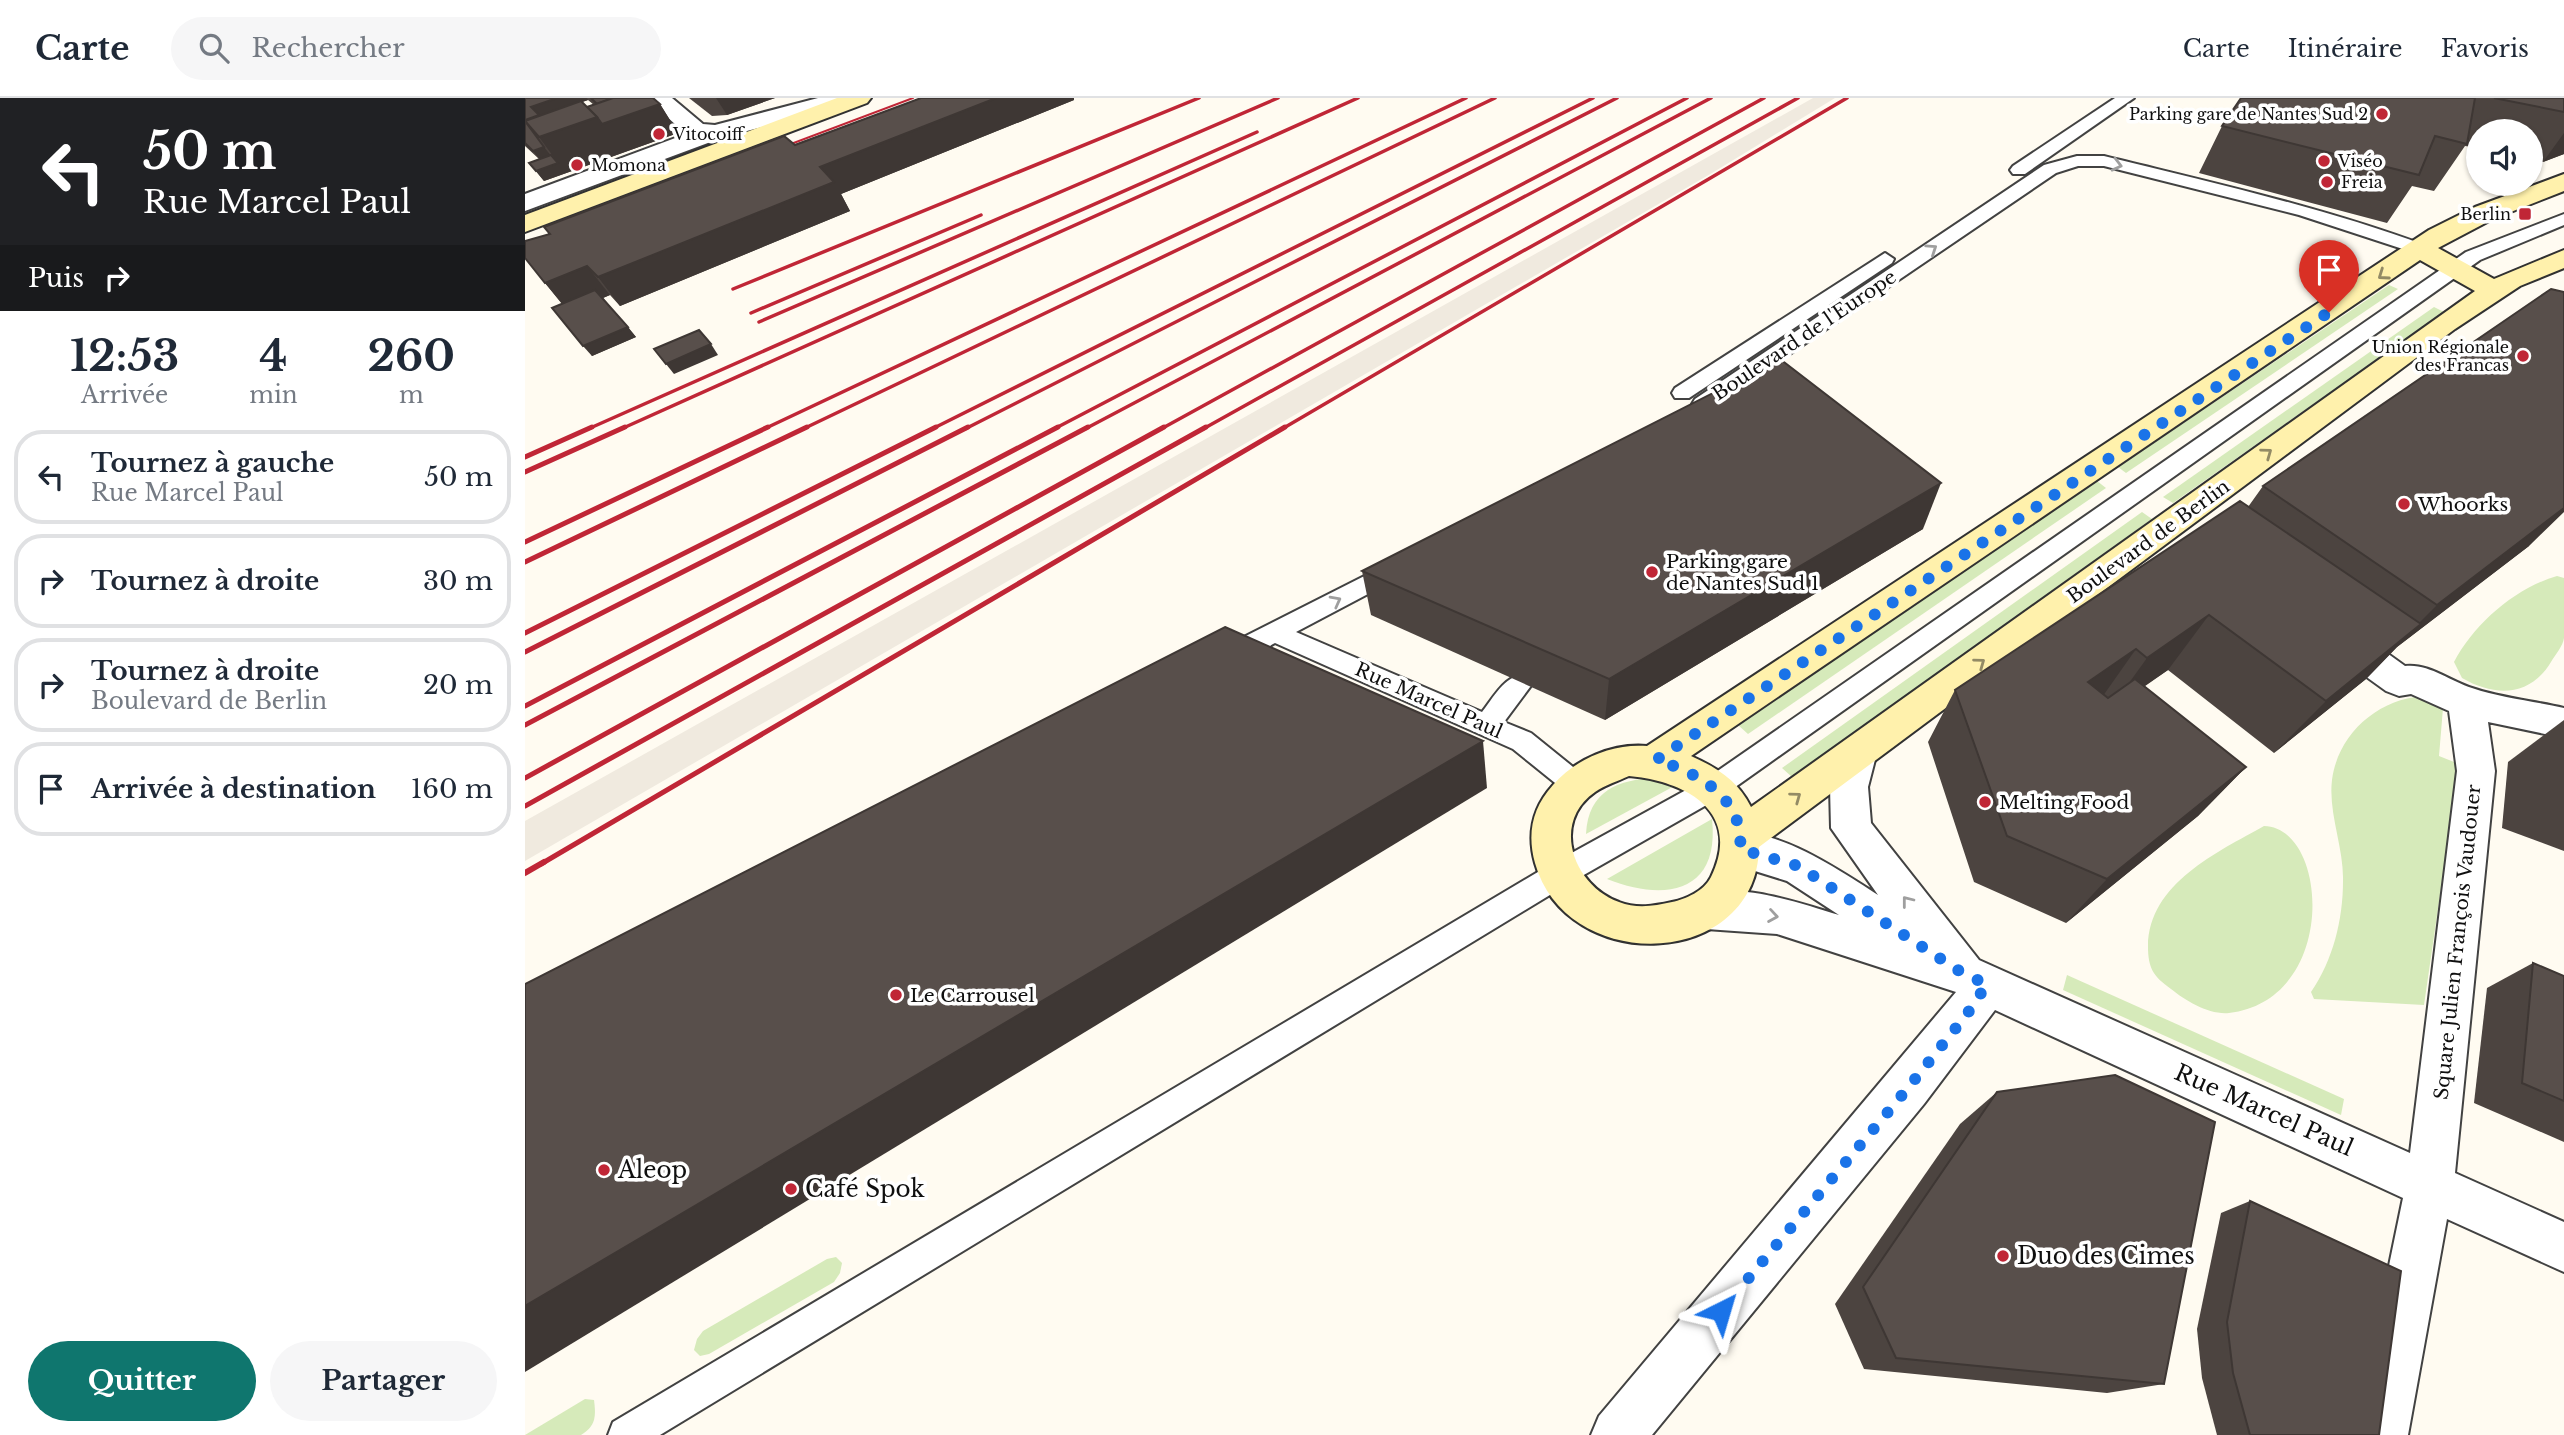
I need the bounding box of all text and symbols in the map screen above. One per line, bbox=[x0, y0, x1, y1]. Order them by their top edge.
search box bbox=[171, 17, 661, 80]
text: Carte bbox=[35, 28, 129, 69]
icon: search bbox=[195, 29, 233, 67]
text: Rechercher bbox=[251, 32, 405, 64]
text: Carte bbox=[2183, 34, 2250, 63]
text: Itinéraire bbox=[2288, 34, 2403, 63]
text: Favoris bbox=[2441, 34, 2529, 63]
place label: Parking gare de Nantes Sud 2 bbox=[2129, 104, 2368, 124]
marker: Parking gare de Nantes Sud 2 bbox=[2374, 106, 2390, 122]
map controls bbox=[2466, 119, 2543, 196]
button: sound bbox=[2466, 119, 2543, 196]
text: 50 m bbox=[143, 121, 276, 182]
place label: Vitocoiff bbox=[672, 124, 746, 144]
icon: left bbox=[28, 126, 119, 217]
marker: Vitocoiff bbox=[651, 126, 667, 142]
place label: Viséo bbox=[2337, 151, 2383, 171]
marker: Viséo bbox=[2316, 153, 2332, 169]
place label: Momona bbox=[591, 155, 666, 175]
marker: Momona bbox=[569, 157, 585, 173]
one-way arrow bbox=[2111, 157, 2123, 171]
place label: Freia bbox=[2341, 172, 2383, 192]
marker: Freia bbox=[2319, 174, 2335, 190]
text: Rue Marcel Paul bbox=[143, 182, 411, 222]
place label: Berlin bbox=[2460, 204, 2511, 224]
marker: Berlin bbox=[2517, 206, 2533, 222]
pin bbox=[2299, 240, 2359, 312]
one-way arrow bbox=[1924, 244, 1937, 257]
icon: arrive bbox=[2310, 251, 2348, 289]
icon: right bbox=[98, 259, 136, 297]
text: Puis bbox=[28, 262, 84, 294]
street label: Boulevard de l'Europe bbox=[1708, 265, 1901, 406]
one-way arrow bbox=[2378, 267, 2391, 279]
text: 12:53 bbox=[70, 330, 179, 382]
text: 4 bbox=[260, 330, 287, 382]
text: 260 bbox=[368, 330, 455, 382]
place label: Union Régionale des Francas bbox=[2372, 337, 2509, 375]
marker: Union Régionale des Francas bbox=[2515, 348, 2531, 364]
text: Arrivée bbox=[81, 381, 168, 409]
text: min bbox=[249, 381, 298, 409]
text: m bbox=[399, 381, 424, 409]
text: Tournez à gauche bbox=[91, 447, 334, 479]
one-way arrow bbox=[2259, 449, 2272, 462]
icon: left bbox=[32, 458, 70, 496]
text: 50 m bbox=[424, 461, 493, 493]
street label: Boulevard de Berlin bbox=[2063, 475, 2234, 608]
text: Rue Marcel Paul bbox=[91, 479, 284, 507]
place label: Whoorks bbox=[2417, 493, 2508, 516]
marker: Whoorks bbox=[2396, 496, 2412, 512]
place label: Parking gare de Nantes Sud 1 bbox=[1666, 550, 1819, 595]
icon: right bbox=[32, 562, 70, 600]
marker: Parking gare de Nantes Sud 1 bbox=[1644, 564, 1660, 580]
text: Tournez à droite bbox=[91, 565, 319, 597]
text: 30 m bbox=[423, 565, 493, 597]
one-way arrow bbox=[1329, 596, 1341, 609]
text: Tournez à droite bbox=[91, 655, 319, 687]
street label: Rue Marcel Paul bbox=[1351, 658, 1506, 743]
one-way arrow bbox=[1972, 659, 1985, 672]
icon: right bbox=[32, 666, 70, 704]
text: 20 m bbox=[423, 669, 493, 701]
text: Boulevard de Berlin bbox=[91, 687, 327, 715]
icon: arrive bbox=[32, 770, 70, 808]
text: Arrivée à destination bbox=[91, 773, 376, 805]
text: 160 m bbox=[411, 773, 493, 805]
street label: Square Julien François Vaudouer bbox=[2429, 783, 2485, 1101]
place label: Melting Food bbox=[1999, 791, 2129, 814]
one-way arrow bbox=[1788, 793, 1801, 805]
marker: Melting Food bbox=[1977, 794, 1993, 810]
one-way arrow bbox=[1903, 896, 1916, 908]
one-way arrow bbox=[1768, 908, 1779, 923]
place label: Le Carrousel bbox=[910, 984, 1035, 1007]
marker: Le Carrousel bbox=[888, 987, 904, 1003]
street label: Rue Marcel Paul bbox=[2170, 1058, 2358, 1162]
place label: Aleop bbox=[617, 1156, 687, 1184]
marker: Aleop bbox=[596, 1162, 612, 1178]
place label: Café Spok bbox=[805, 1175, 926, 1203]
marker: Café Spok bbox=[783, 1181, 799, 1197]
place label: Duo des Cimes bbox=[2017, 1242, 2195, 1270]
marker: Duo des Cimes bbox=[1995, 1248, 2011, 1264]
position arrow bbox=[1684, 1274, 1758, 1348]
button: Quitter bbox=[28, 1341, 256, 1421]
button: Partager bbox=[270, 1341, 497, 1421]

